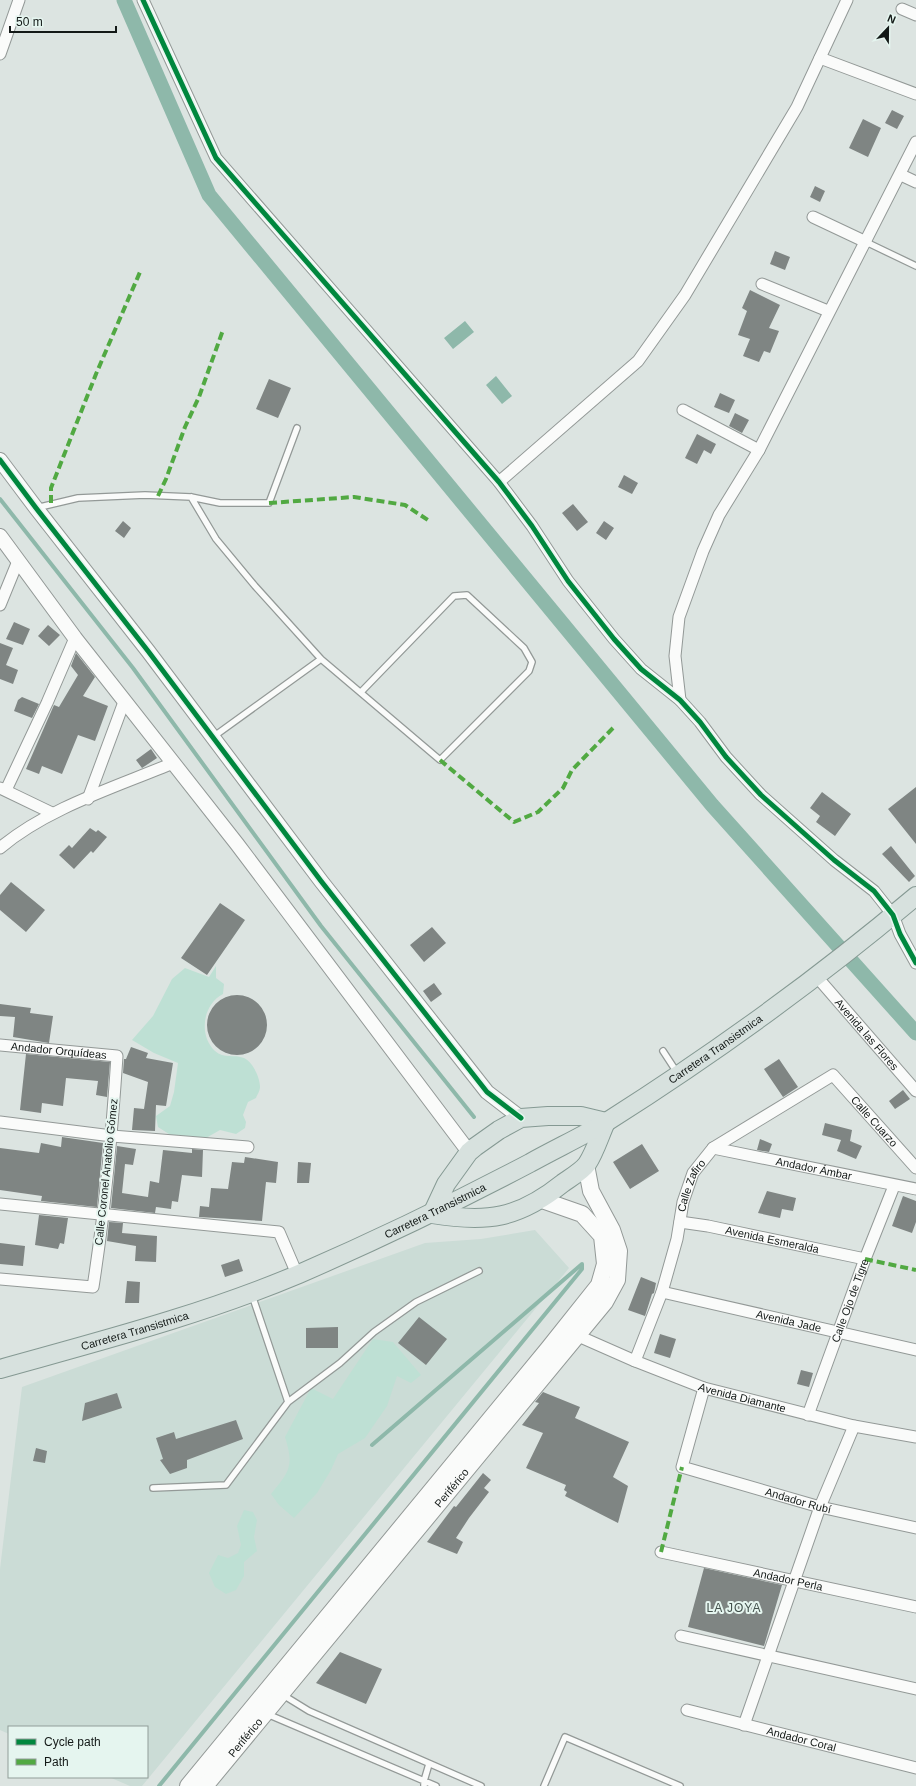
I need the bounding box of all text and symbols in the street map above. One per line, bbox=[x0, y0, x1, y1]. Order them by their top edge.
scale bar bbox=[10, 8, 116, 34]
north arrow bbox=[868, 8, 908, 48]
text: N bbox=[886, 12, 898, 26]
text: 50 m bbox=[16, 15, 43, 29]
street label: Avenida las Flores bbox=[833, 996, 901, 1073]
street label: Carretera Transistmica bbox=[666, 1012, 765, 1086]
street label: Andador Orquídeas bbox=[10, 1040, 108, 1061]
street label: Calle Cuarzo bbox=[849, 1094, 900, 1149]
street label: Calle Coronel Anatolio Gómez bbox=[92, 1098, 120, 1246]
street label: Andador Ámbar bbox=[775, 1155, 853, 1182]
street label: Calle Zafiro bbox=[676, 1157, 708, 1213]
street label: Carretera Transistmica bbox=[382, 1181, 489, 1241]
street label: Avenida Esmeralda bbox=[724, 1224, 821, 1255]
street label: Calle Ojo de Tigre bbox=[829, 1257, 871, 1344]
street label: Avenida Jade bbox=[755, 1308, 823, 1334]
street label: Carretera Transistmica bbox=[80, 1309, 191, 1352]
street label: Avenida Diamante bbox=[697, 1380, 787, 1415]
street label: Periférico bbox=[432, 1466, 471, 1509]
street label: Andador Rubí bbox=[764, 1485, 832, 1515]
street label: Andador Perla bbox=[752, 1566, 825, 1593]
district label: LA JOYA bbox=[707, 1601, 761, 1615]
street label: Periférico bbox=[226, 1716, 265, 1759]
street label: Andador Coral bbox=[765, 1724, 837, 1754]
legend bbox=[8, 1726, 148, 1778]
text: Cycle path bbox=[44, 1735, 101, 1749]
text: Path bbox=[44, 1755, 69, 1769]

